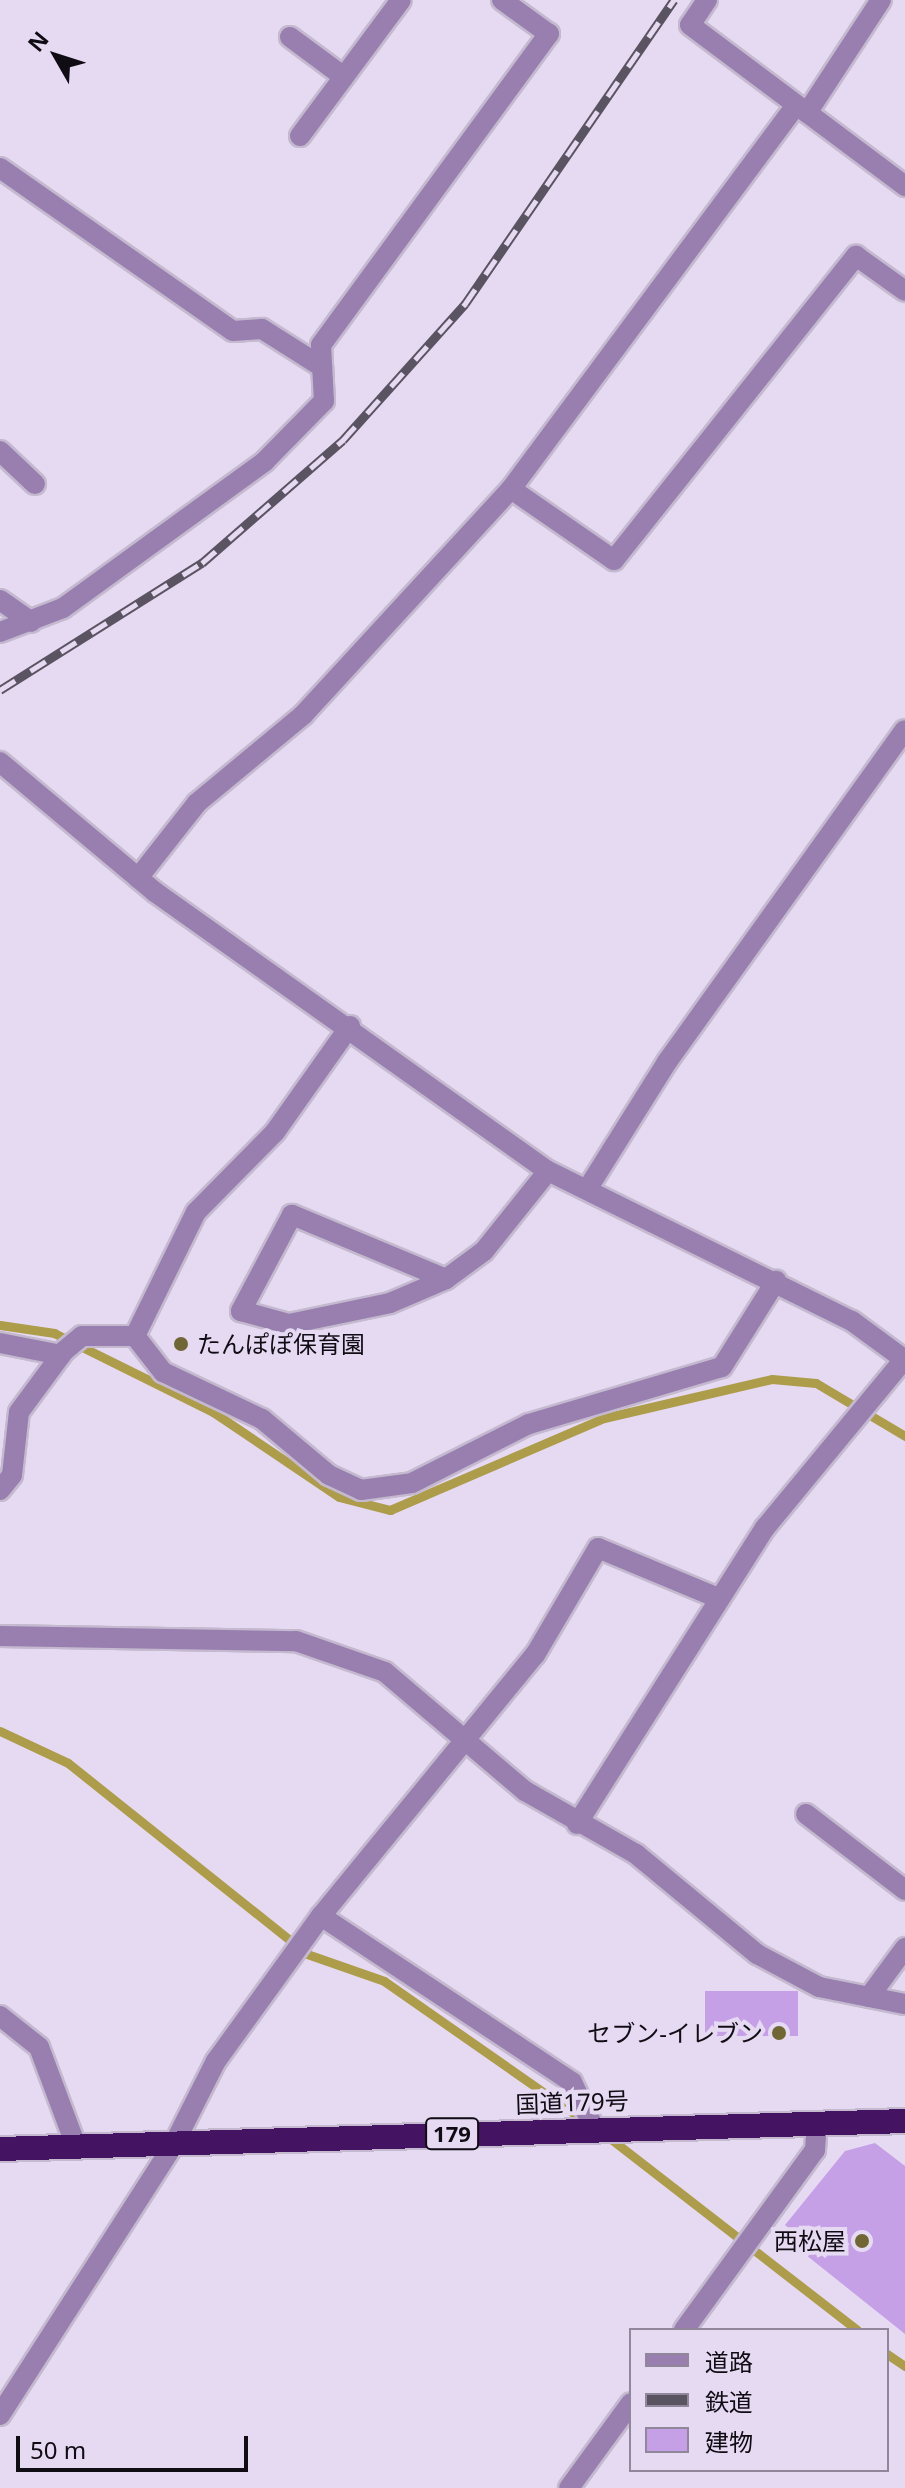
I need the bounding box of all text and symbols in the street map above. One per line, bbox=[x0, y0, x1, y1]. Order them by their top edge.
north arrow bbox=[16, 16, 96, 96]
text: N bbox=[20, 25, 55, 57]
place label: たんぽぽ保育園 bbox=[197, 1330, 365, 1358]
marker: たんぽぽ保育園 bbox=[172, 1335, 190, 1353]
place label: セブン-イレブン bbox=[587, 2019, 763, 2047]
marker: セブン-イレブン bbox=[770, 2024, 788, 2042]
street label: 国道179号 bbox=[515, 2086, 629, 2118]
road number: 179 bbox=[424, 2116, 480, 2152]
place label: 西松屋 bbox=[774, 2227, 846, 2255]
marker: 西松屋 bbox=[853, 2232, 871, 2250]
legend bbox=[629, 2328, 889, 2472]
text: 道路 bbox=[705, 2345, 753, 2378]
text: 鉄道 bbox=[705, 2385, 753, 2418]
scale bar bbox=[20, 2420, 252, 2470]
text: 建物 bbox=[705, 2425, 753, 2458]
text: 50 m bbox=[30, 2433, 86, 2466]

